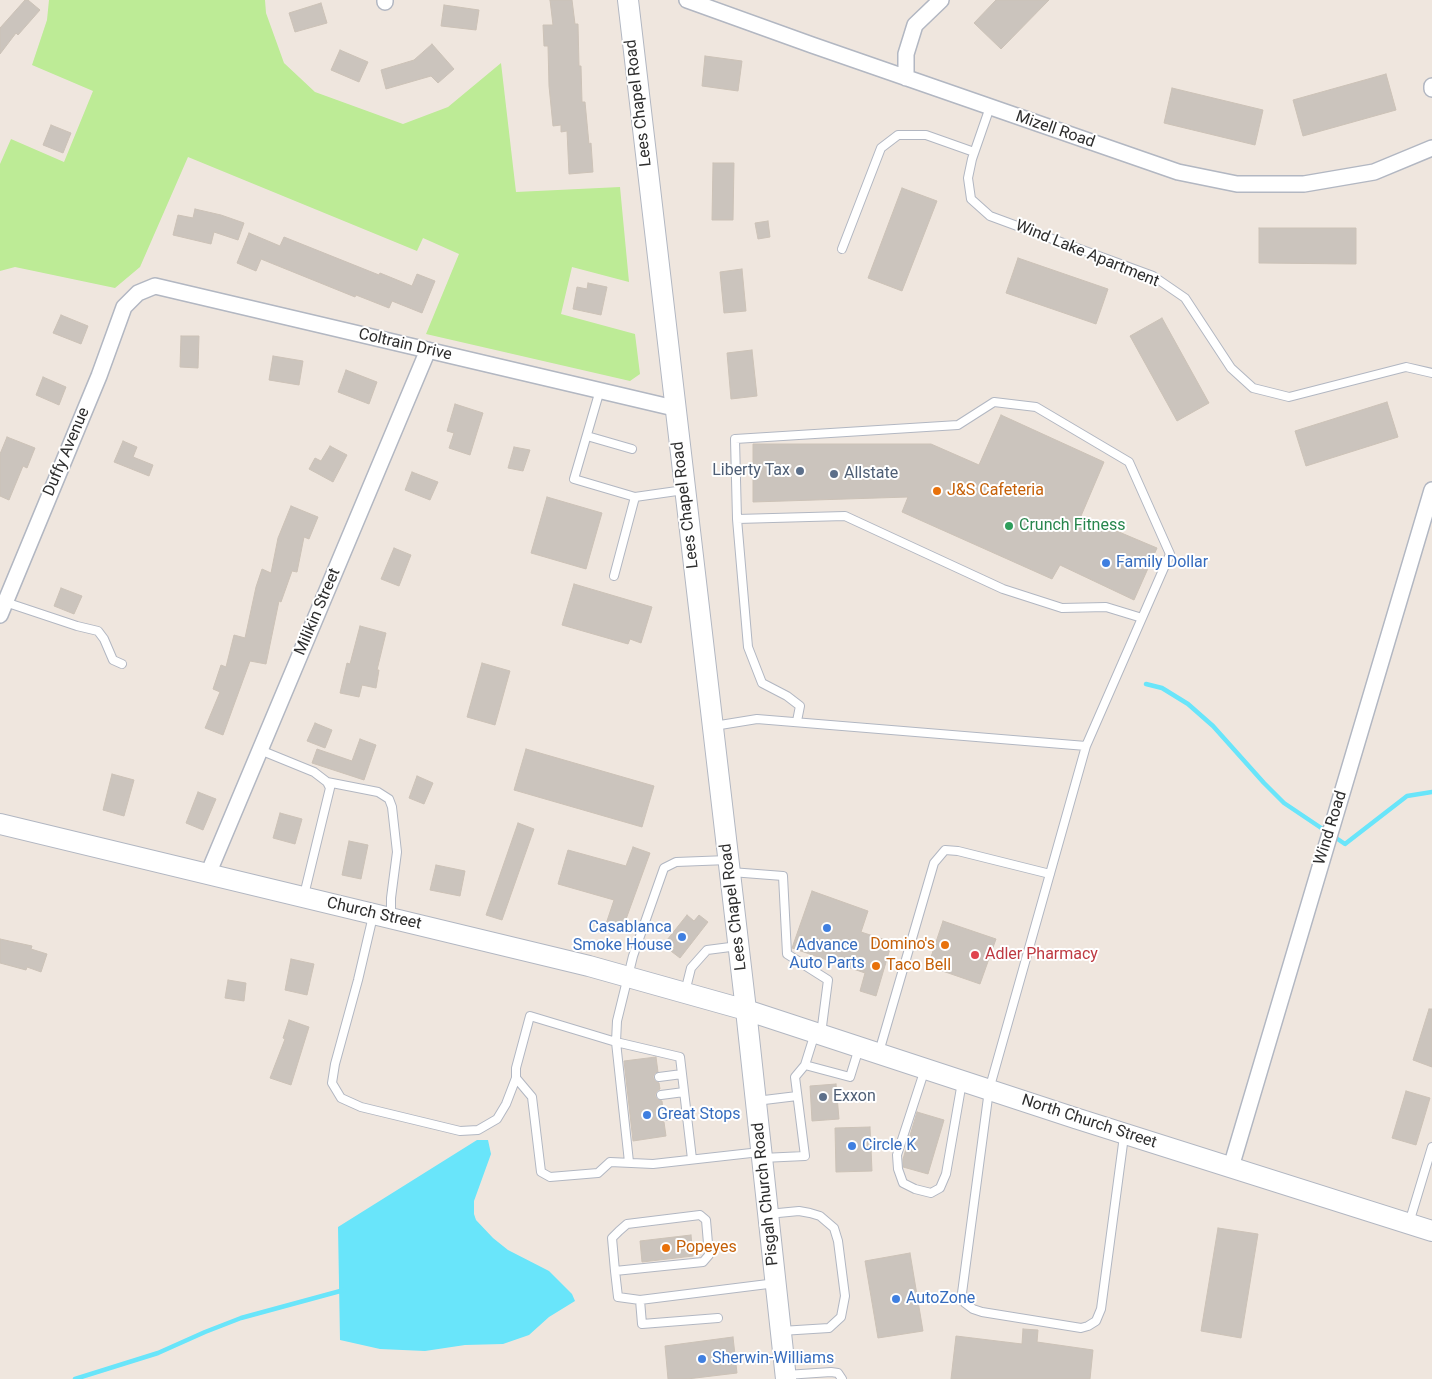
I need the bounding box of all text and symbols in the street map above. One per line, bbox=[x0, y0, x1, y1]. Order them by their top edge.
street label: Lees Chapel Road bbox=[622, 38, 656, 168]
street label: Mizell Road bbox=[1013, 107, 1097, 153]
street label: Wind Lake Apartment bbox=[1012, 216, 1162, 292]
street label: Coltrain Drive bbox=[357, 325, 453, 365]
street label: Duffy Avenue bbox=[40, 405, 94, 499]
street label: Lees Chapel Road bbox=[669, 440, 703, 570]
place label: Liberty Tax bbox=[712, 461, 790, 481]
place label: Allstate bbox=[844, 464, 898, 484]
marker: Liberty Tax bbox=[794, 465, 806, 477]
marker: Allstate bbox=[828, 468, 840, 480]
place label: J&S Cafeteria bbox=[947, 481, 1044, 501]
marker: J&S Cafeteria bbox=[931, 485, 943, 497]
place label: Crunch Fitness bbox=[1019, 516, 1125, 536]
marker: Crunch Fitness bbox=[1003, 520, 1015, 532]
place label: Family Dollar bbox=[1116, 553, 1208, 573]
marker: Family Dollar bbox=[1100, 557, 1112, 569]
street label: Milikin Street bbox=[291, 566, 345, 658]
street label: Wind Road bbox=[1311, 789, 1351, 867]
street label: Lees Chapel Road bbox=[717, 842, 751, 972]
street label: Church Street bbox=[325, 894, 423, 934]
place label: Casablanca Smoke House bbox=[573, 918, 672, 956]
marker: Advance Auto Parts bbox=[821, 922, 833, 934]
marker: Casablanca Smoke House bbox=[676, 931, 688, 943]
place label: Domino's bbox=[870, 935, 935, 955]
place label: Advance Auto Parts bbox=[789, 936, 865, 974]
marker: Domino's bbox=[939, 939, 951, 951]
place label: Adler Pharmacy bbox=[985, 945, 1098, 965]
marker: Adler Pharmacy bbox=[969, 949, 981, 961]
place label: Taco Bell bbox=[886, 956, 951, 976]
marker: Taco Bell bbox=[870, 960, 882, 972]
place label: Exxon bbox=[833, 1087, 876, 1107]
marker: Exxon bbox=[817, 1091, 829, 1103]
street label: North Church Street bbox=[1019, 1091, 1159, 1153]
place label: Great Stops bbox=[657, 1105, 741, 1125]
marker: Great Stops bbox=[641, 1109, 653, 1121]
street label: Pisgah Church Road bbox=[749, 1121, 783, 1267]
place label: Circle K bbox=[862, 1136, 916, 1156]
marker: Circle K bbox=[846, 1140, 858, 1152]
place label: Popeyes bbox=[676, 1238, 737, 1258]
marker: Popeyes bbox=[660, 1242, 672, 1254]
place label: AutoZone bbox=[906, 1289, 975, 1309]
marker: AutoZone bbox=[890, 1293, 902, 1305]
place label: Sherwin-Williams bbox=[712, 1349, 834, 1369]
marker: Sherwin-Williams bbox=[696, 1353, 708, 1365]

